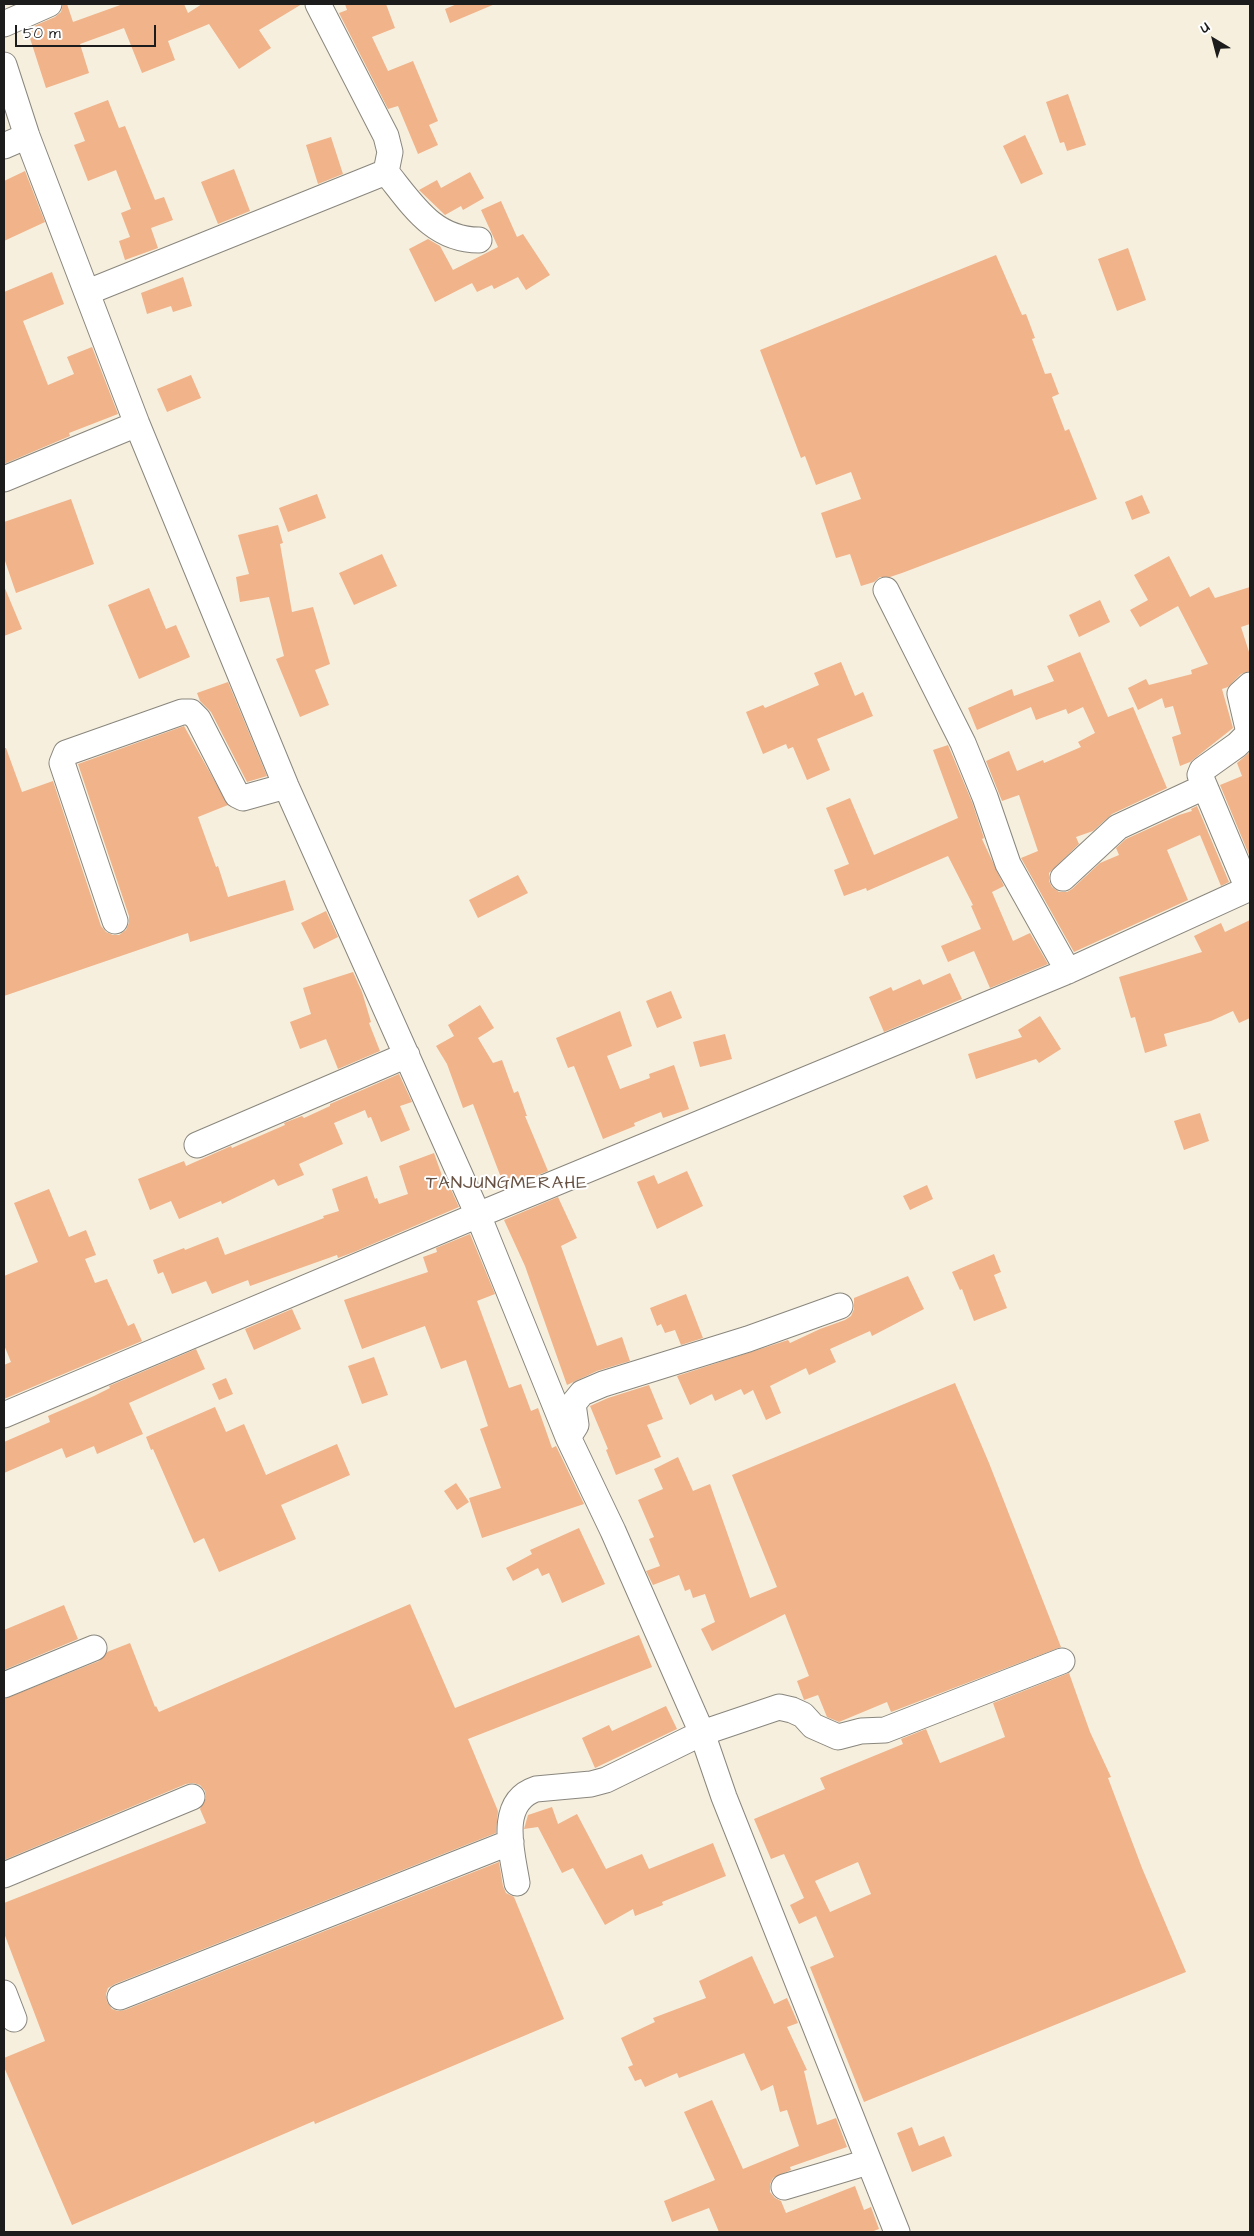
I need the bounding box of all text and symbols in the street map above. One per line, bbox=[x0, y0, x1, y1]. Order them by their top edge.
scale bar bbox=[18, 15, 159, 47]
north arrow bbox=[1189, 15, 1239, 65]
text: U bbox=[1196, 18, 1214, 38]
text: 50 m bbox=[23, 23, 61, 44]
district label: TANJUNGMERAHE bbox=[424, 1173, 590, 1195]

